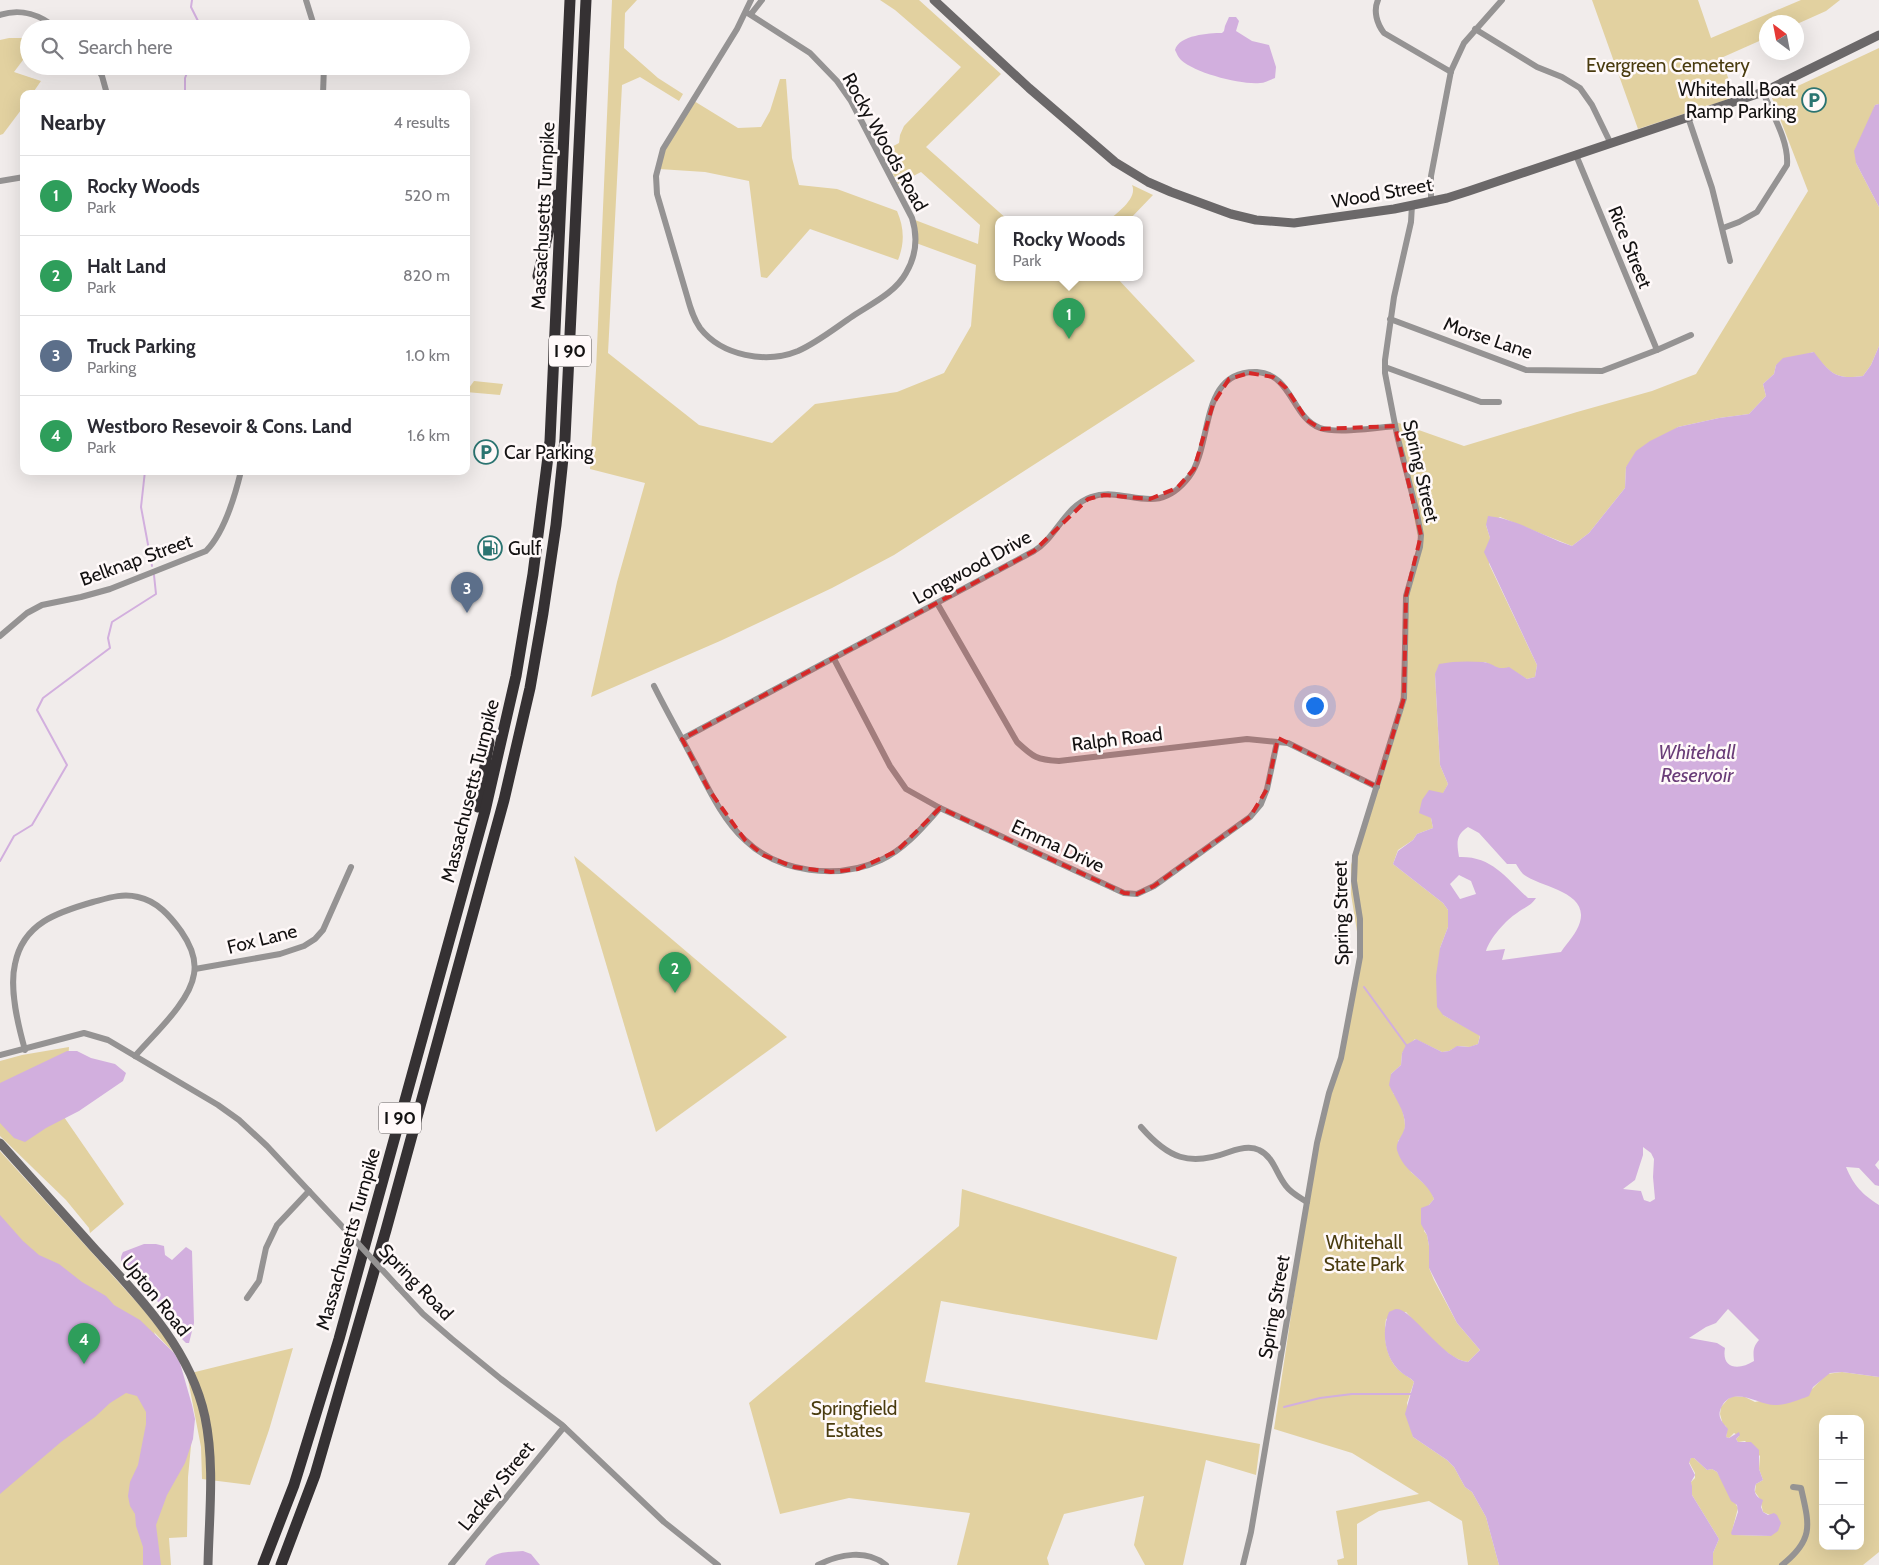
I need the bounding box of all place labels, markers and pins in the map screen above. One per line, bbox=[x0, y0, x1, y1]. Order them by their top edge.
place label: Whitehall Boat Ramp Parking bbox=[1678, 78, 1797, 123]
parking icon: Whitehall Boat Ramp Parking bbox=[1801, 87, 1827, 113]
pin: 1 bbox=[1053, 298, 1085, 339]
parking icon: Car Parking bbox=[473, 439, 499, 465]
place label: Car Parking bbox=[504, 441, 594, 464]
fuel station icon: Gulf bbox=[477, 535, 503, 561]
place label: Gulf bbox=[508, 537, 542, 560]
pin: 3 bbox=[451, 572, 483, 613]
pin: 2 bbox=[659, 952, 691, 993]
pin: 4 bbox=[68, 1323, 100, 1364]

